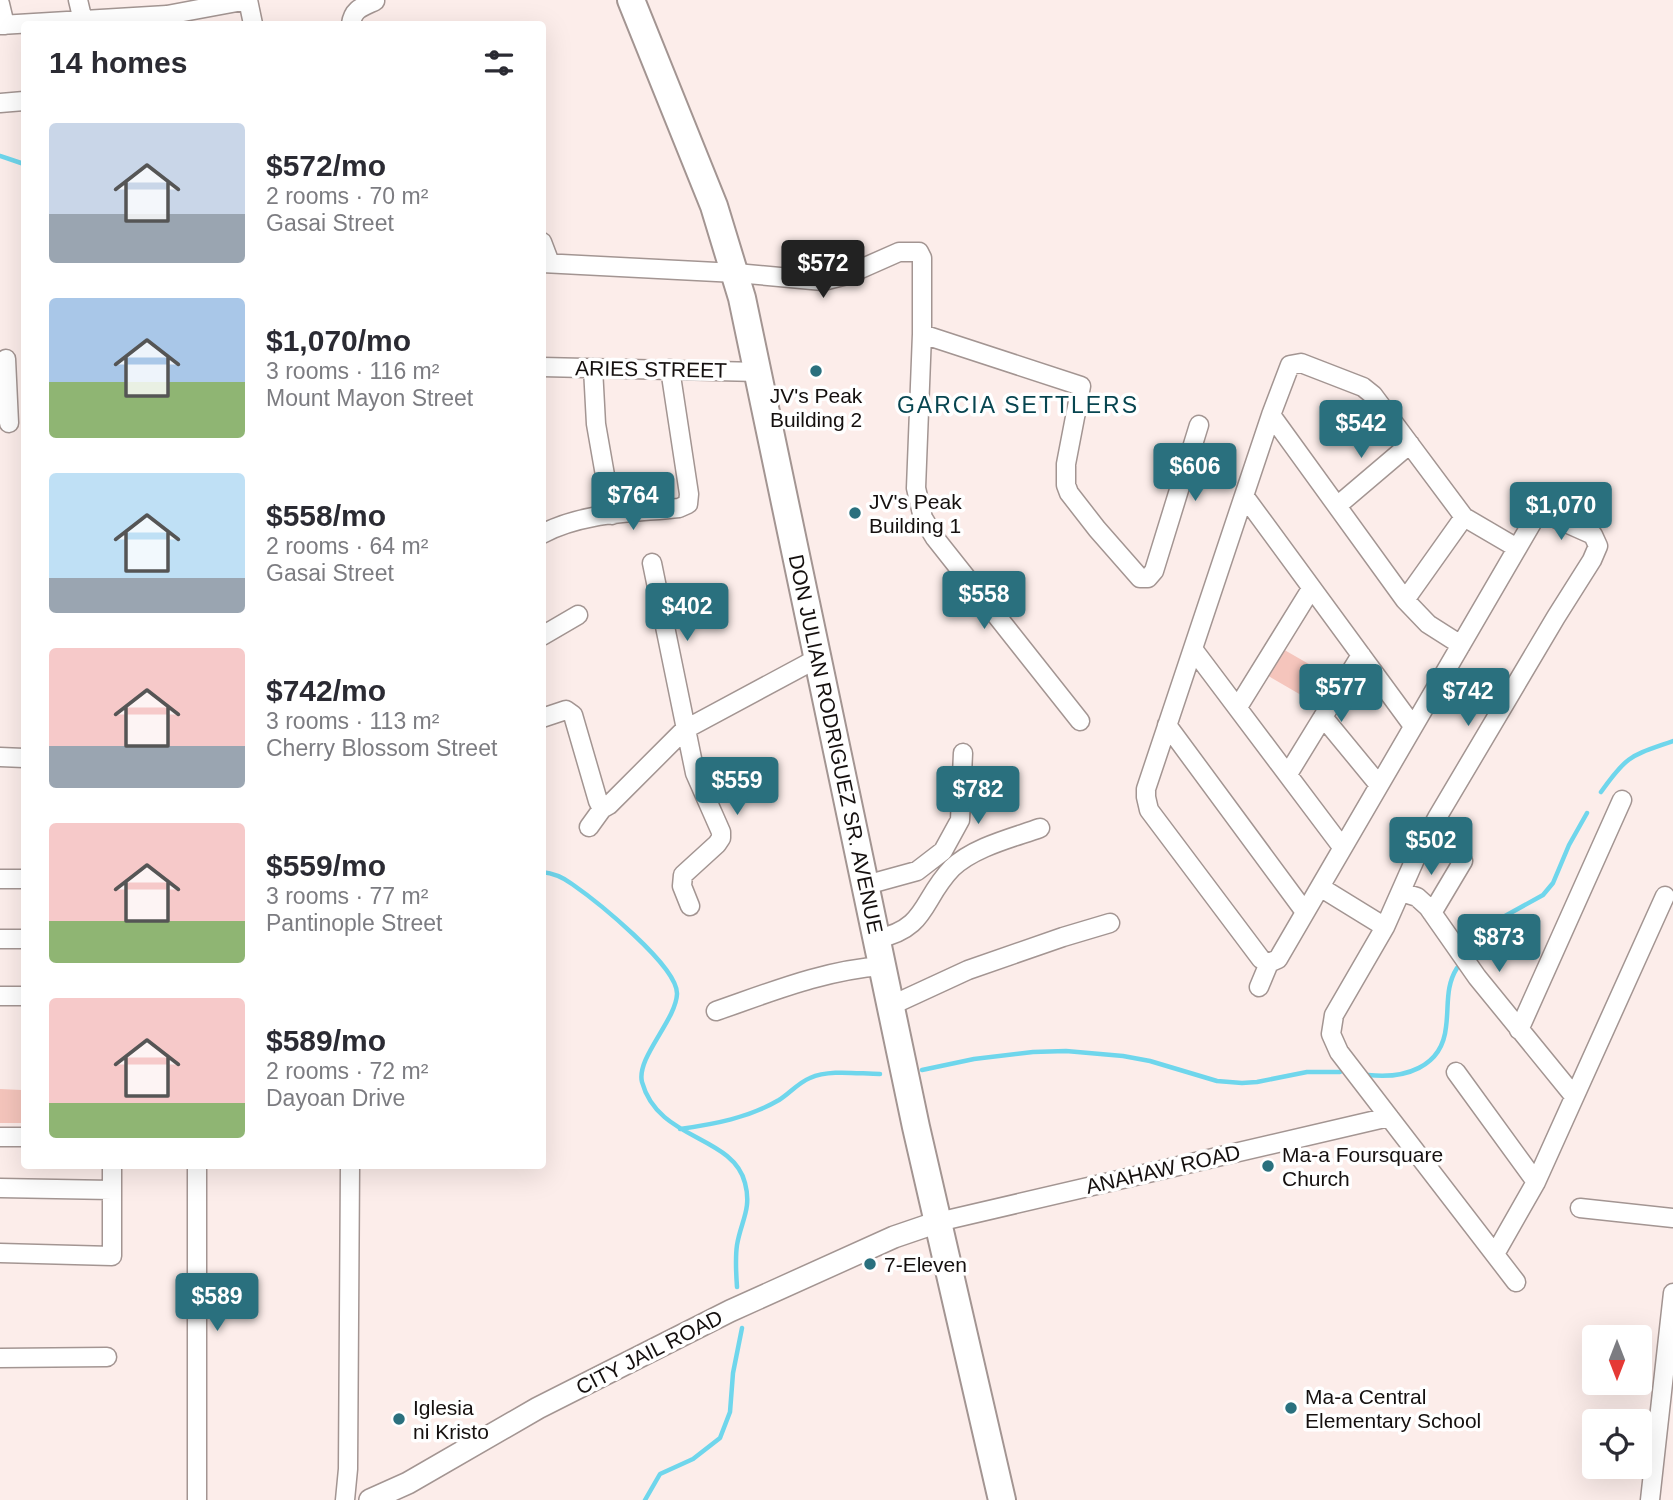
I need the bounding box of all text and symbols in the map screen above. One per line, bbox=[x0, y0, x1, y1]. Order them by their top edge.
icon: filters bbox=[480, 44, 518, 82]
text: 14 homes bbox=[49, 46, 187, 79]
text: $572/mo bbox=[266, 149, 386, 182]
icon: home bbox=[105, 151, 189, 235]
text: 2 rooms · 70 m² bbox=[266, 183, 428, 209]
text: Gasai Street bbox=[266, 210, 394, 236]
pin: $572 bbox=[782, 240, 864, 300]
text: $572 bbox=[797, 250, 849, 276]
text: $1,070/mo bbox=[266, 324, 411, 357]
icon: home bbox=[105, 326, 189, 410]
street label: ARIES STREET bbox=[575, 356, 727, 382]
text: 3 rooms · 116 m² bbox=[266, 358, 439, 384]
marker: JV's Peak Building 2 bbox=[808, 363, 824, 379]
place label: JV's Peak Building 2 bbox=[770, 384, 863, 431]
text: Mount Mayon Street bbox=[266, 385, 473, 411]
district label: GARCIA SETTLERS bbox=[897, 392, 1139, 418]
pin: $542 bbox=[1320, 400, 1402, 460]
text: $542 bbox=[1335, 410, 1387, 436]
pin: $606 bbox=[1154, 444, 1236, 503]
text: $606 bbox=[1169, 453, 1221, 479]
pin: $764 bbox=[592, 472, 674, 532]
text: $764 bbox=[607, 482, 659, 508]
pin: $1,070 bbox=[1504, 482, 1618, 542]
place label: JV's Peak Building 1 bbox=[869, 490, 962, 537]
text: $1,070 bbox=[1526, 492, 1596, 518]
text: $558/mo bbox=[266, 499, 386, 532]
icon: home bbox=[105, 501, 189, 585]
marker: JV's Peak Building 1 bbox=[847, 505, 863, 521]
text: 2 rooms · 64 m² bbox=[266, 533, 428, 559]
street label: DON JULIAN RODRIGUEZ SR. AVENUE bbox=[785, 552, 887, 936]
text: Gasai Street bbox=[266, 560, 394, 586]
pin: $558 bbox=[943, 572, 1025, 631]
text: $558 bbox=[958, 581, 1010, 607]
pin: $402 bbox=[646, 584, 728, 643]
text: $402 bbox=[661, 593, 713, 619]
pin: $577 bbox=[1300, 664, 1382, 724]
pin: $742 bbox=[1427, 668, 1509, 728]
text: $742/mo bbox=[266, 674, 386, 707]
text: $577 bbox=[1315, 674, 1367, 700]
icon: home bbox=[105, 676, 189, 760]
text: $742 bbox=[1442, 678, 1494, 704]
text: 3 rooms · 113 m² bbox=[266, 708, 439, 734]
text: Cherry Blossom Street bbox=[266, 735, 497, 761]
pin: $559 bbox=[696, 758, 778, 817]
pin: $782 bbox=[937, 766, 1019, 826]
text: $559 bbox=[711, 767, 763, 793]
text: $782 bbox=[952, 776, 1004, 802]
pin: $502 bbox=[1390, 818, 1472, 877]
text: $502 bbox=[1405, 827, 1457, 853]
text: $559/mo bbox=[266, 849, 386, 882]
icon: home bbox=[105, 851, 189, 935]
text: 3 rooms · 77 m² bbox=[266, 883, 428, 909]
text: Pantinople Street bbox=[266, 910, 442, 936]
pin: $873 bbox=[1458, 914, 1540, 974]
text: $873 bbox=[1473, 924, 1525, 950]
text: $589/mo bbox=[266, 1024, 386, 1057]
icon: home bbox=[105, 1026, 189, 1110]
text: 2 rooms · 72 m² bbox=[266, 1058, 428, 1084]
text: Dayoan Drive bbox=[266, 1085, 405, 1111]
street label: ANAHAW ROAD bbox=[1083, 1140, 1243, 1198]
place label: Ma-a Foursquare Church bbox=[1282, 1143, 1443, 1190]
marker: Ma-a Foursquare Church bbox=[1260, 1158, 1276, 1174]
place label: 7-Eleven bbox=[884, 1253, 967, 1276]
marker: 7-Eleven bbox=[862, 1256, 878, 1272]
pin: $589 bbox=[176, 1274, 258, 1333]
text: $589 bbox=[191, 1283, 243, 1309]
street label: CITY JAIL ROAD bbox=[572, 1305, 726, 1399]
north arrow bbox=[1582, 1325, 1652, 1395]
map controls bbox=[1582, 1325, 1652, 1479]
place label: Ma-a Central Elementary School bbox=[1305, 1385, 1481, 1432]
place label: Iglesia ni Kristo bbox=[413, 1396, 489, 1443]
marker: Ma-a Central Elementary School bbox=[1283, 1400, 1299, 1416]
button: locate bbox=[1582, 1409, 1652, 1479]
marker: Iglesia ni Kristo bbox=[391, 1411, 407, 1427]

